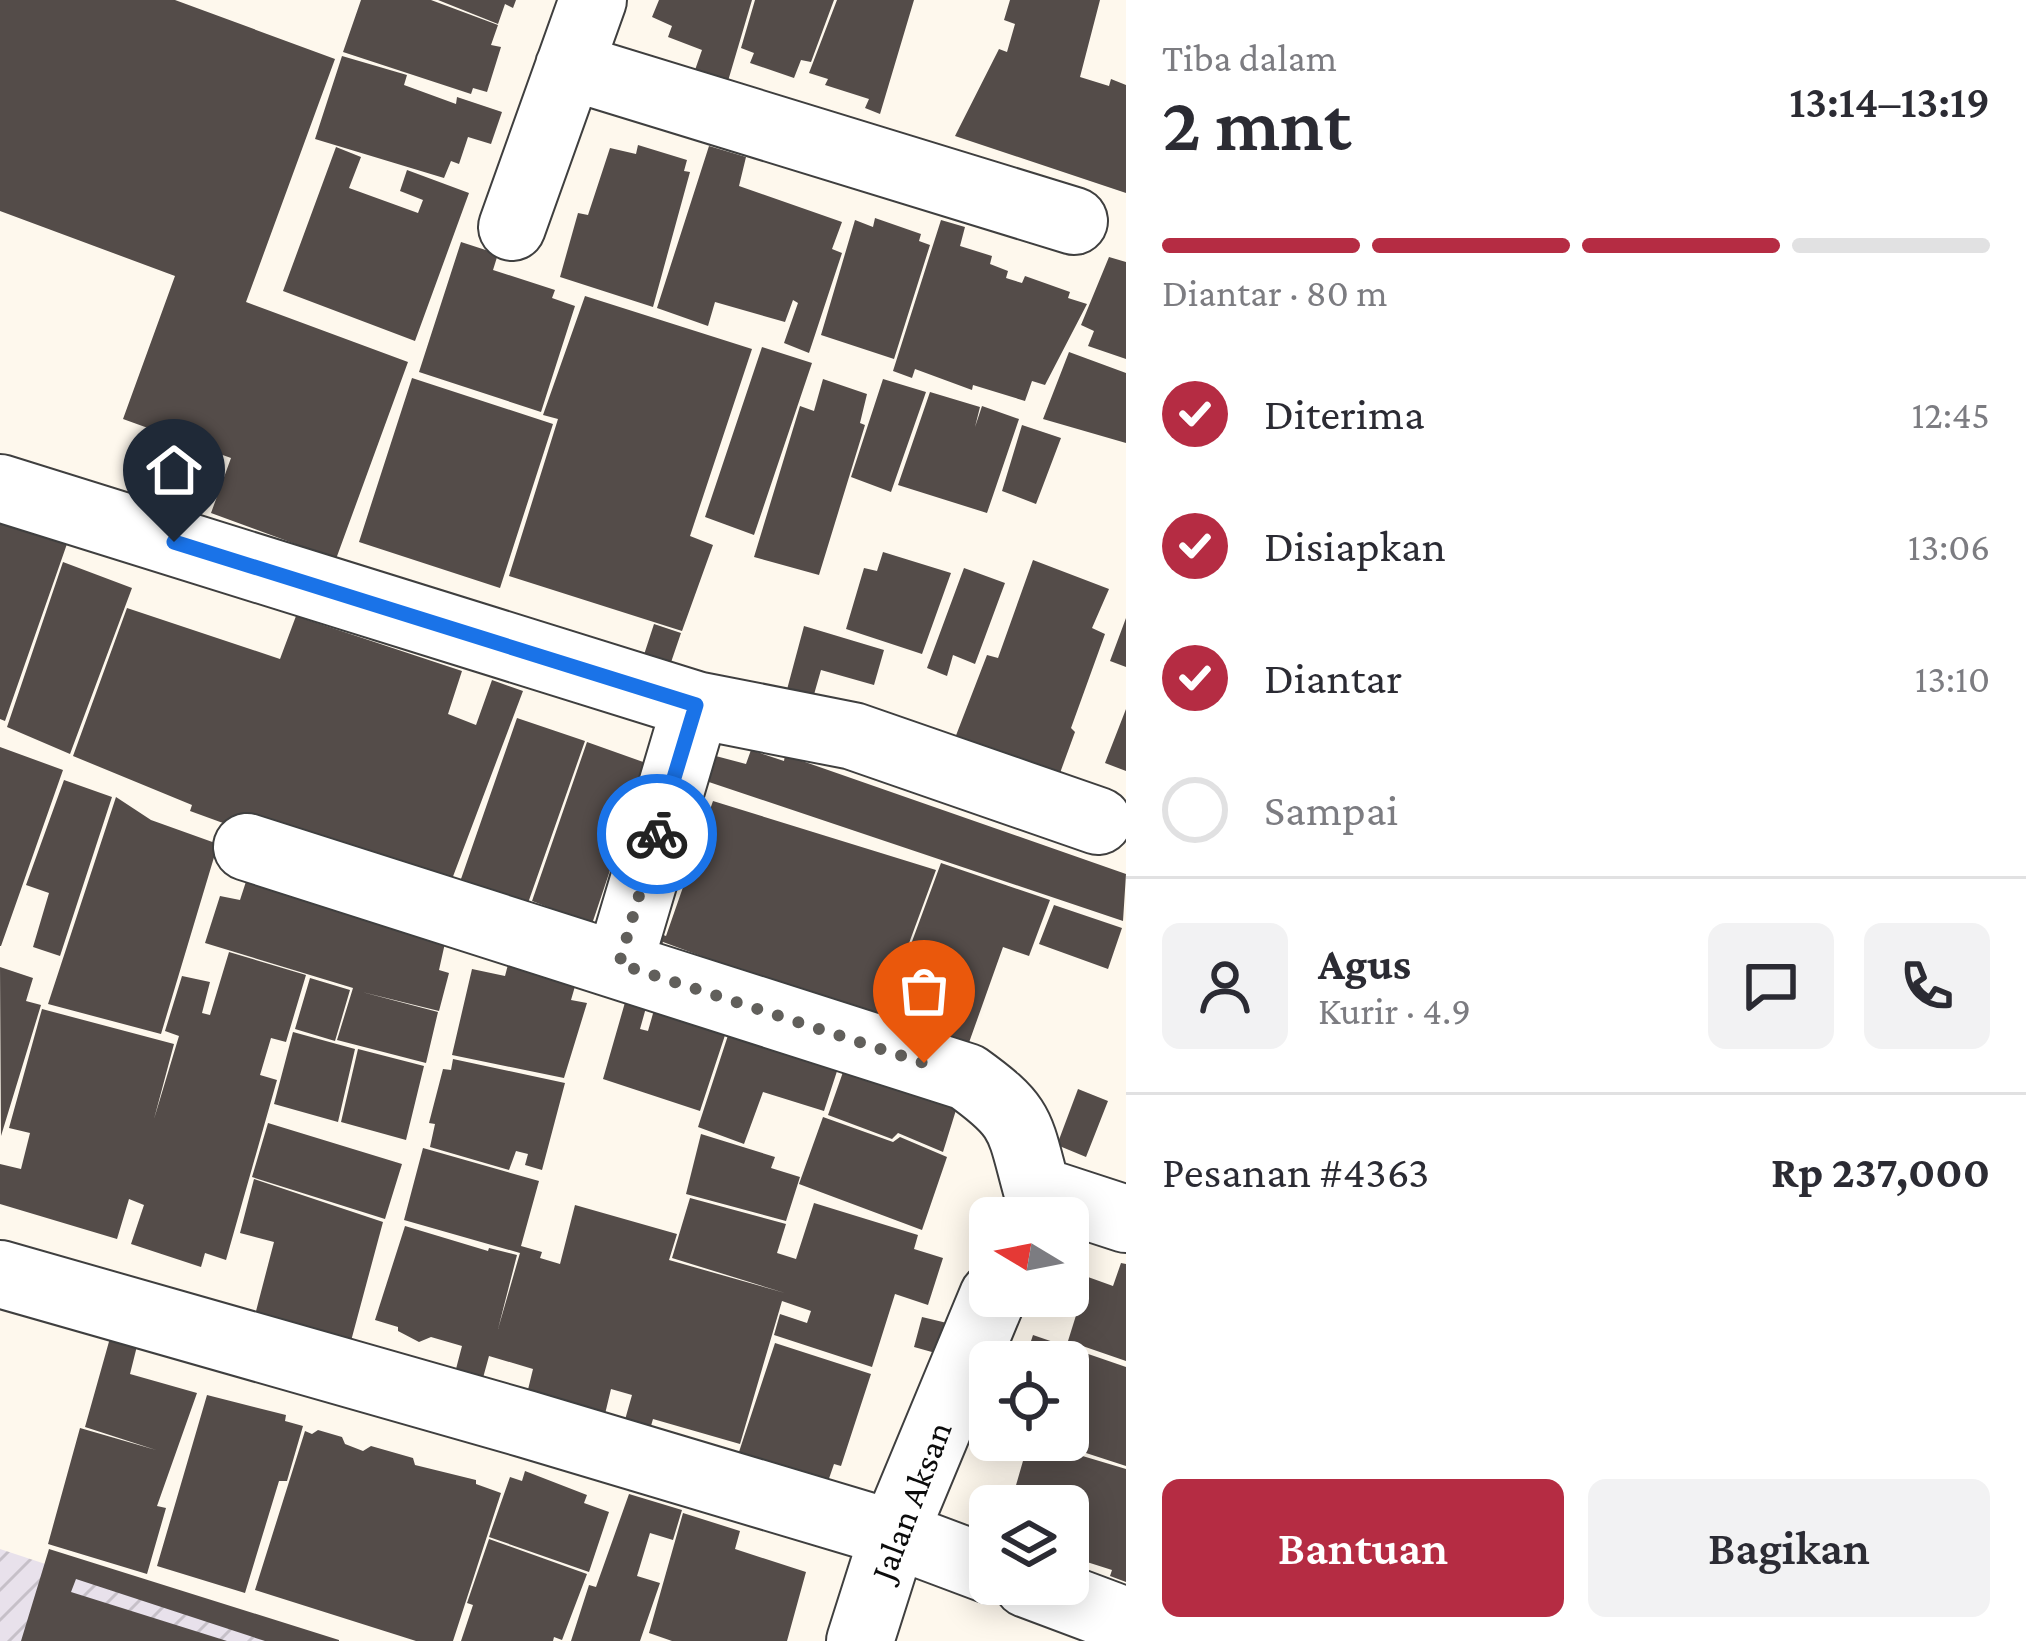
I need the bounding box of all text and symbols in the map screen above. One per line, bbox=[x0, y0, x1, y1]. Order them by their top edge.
text: Tiba dalam bbox=[1162, 36, 1337, 79]
text: 13:14–13:19 bbox=[1789, 77, 1990, 127]
text: 2 mnt bbox=[1162, 80, 1351, 167]
text: Diantar · 80 m bbox=[1162, 271, 1388, 314]
icon: check bbox=[1162, 381, 1228, 447]
text: Diterima bbox=[1264, 389, 1425, 439]
text: 12:45 bbox=[1911, 393, 1990, 436]
pin bbox=[123, 419, 225, 542]
icon: home bbox=[141, 437, 207, 503]
icon: check bbox=[1162, 513, 1228, 579]
text: Disiapkan bbox=[1264, 521, 1446, 571]
text: 13:06 bbox=[1908, 525, 1990, 568]
icon: check bbox=[1162, 645, 1228, 711]
text: Diantar bbox=[1264, 653, 1402, 703]
text: 13:10 bbox=[1915, 657, 1990, 700]
courier bbox=[597, 774, 717, 894]
text: Sampai bbox=[1264, 785, 1398, 835]
icon: bike bbox=[624, 801, 690, 867]
button: person bbox=[1162, 923, 1288, 1049]
button: chat bbox=[1708, 923, 1834, 1049]
button: phone bbox=[1864, 923, 1990, 1049]
text: Agus bbox=[1318, 939, 1411, 989]
pin bbox=[873, 940, 975, 1063]
icon: bag bbox=[891, 958, 957, 1024]
text: Kurir · 4.9 bbox=[1318, 989, 1471, 1032]
text: Pesanan #4363 bbox=[1162, 1147, 1429, 1197]
text: Rp 237,000 bbox=[1771, 1147, 1990, 1197]
north arrow bbox=[969, 1197, 1089, 1317]
map controls bbox=[969, 1197, 1089, 1605]
button: locate bbox=[969, 1341, 1089, 1461]
street label: Jalan Aksan bbox=[861, 1416, 960, 1589]
button: Bantuan bbox=[1162, 1479, 1564, 1617]
button: Bagikan bbox=[1588, 1479, 1990, 1617]
button: layers bbox=[969, 1485, 1089, 1605]

